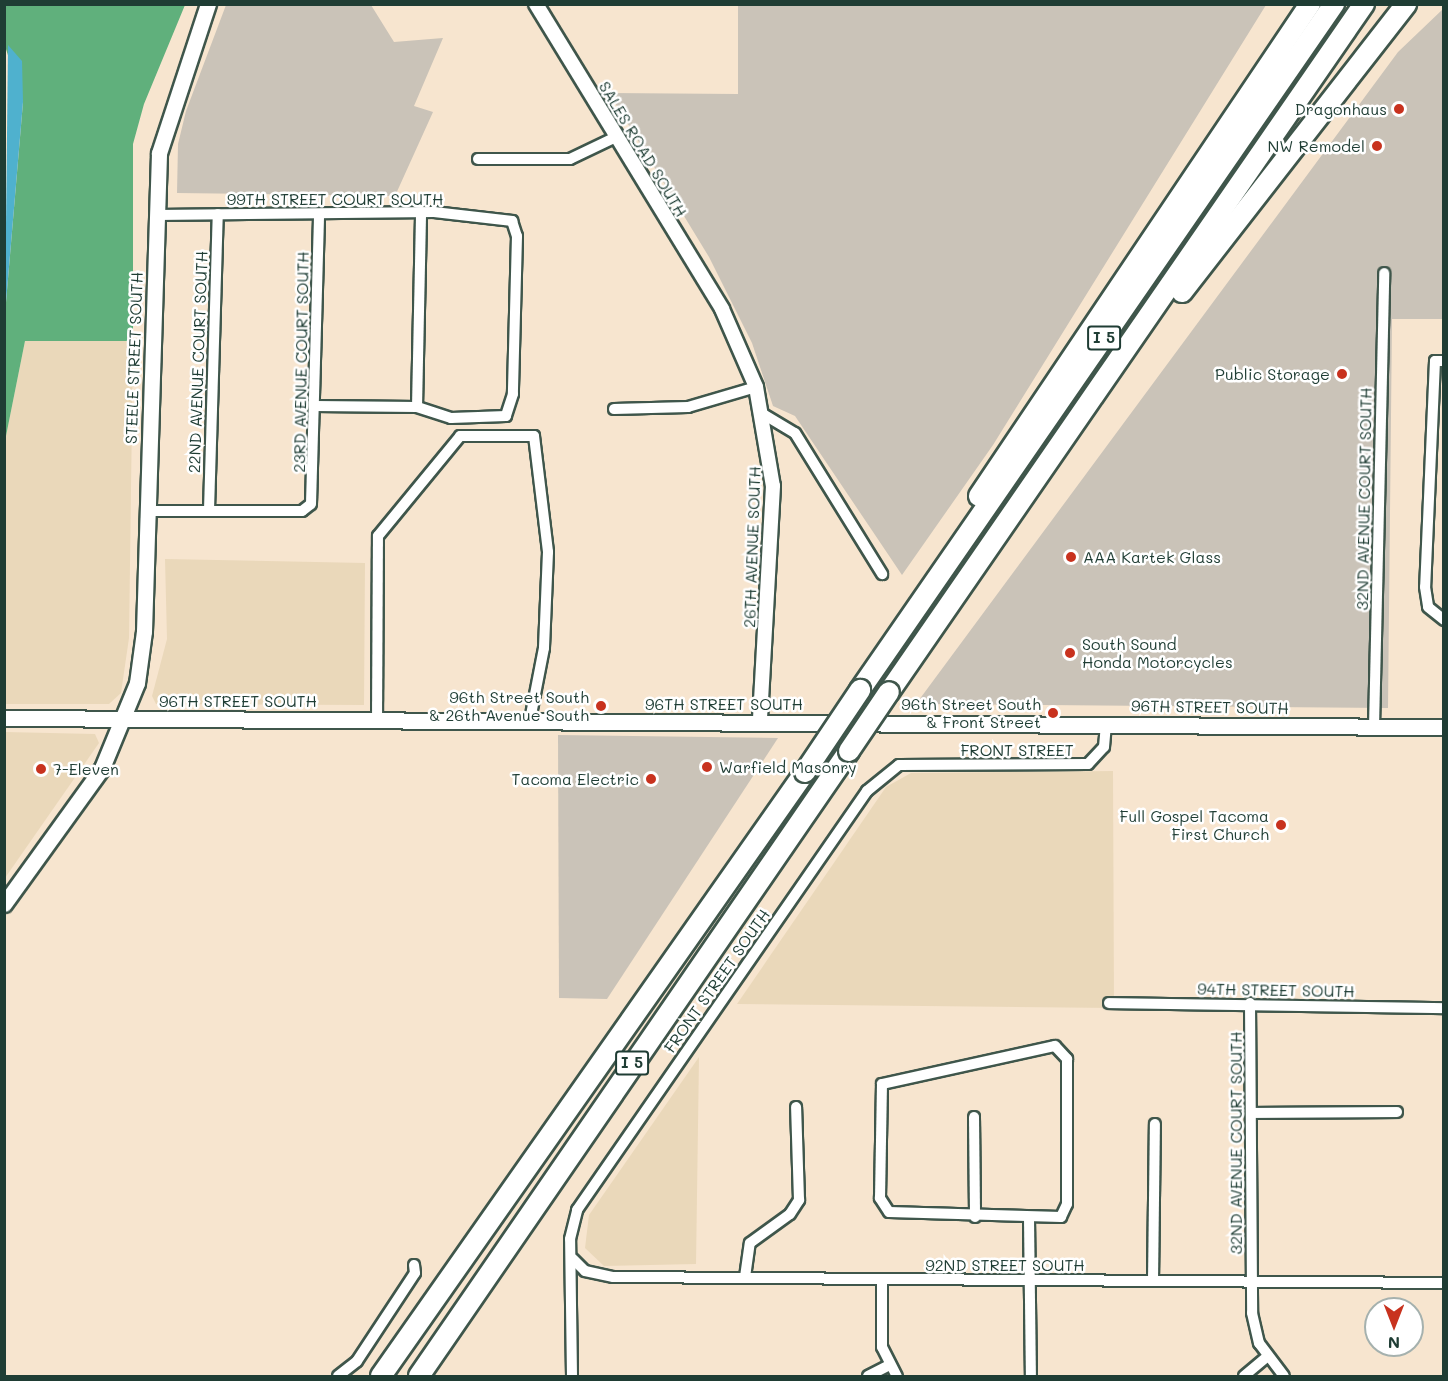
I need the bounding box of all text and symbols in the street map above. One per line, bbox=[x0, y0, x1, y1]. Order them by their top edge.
street label: SALES ROAD SOUTH bbox=[595, 78, 691, 220]
place label: Dragonhaus bbox=[1295, 99, 1387, 119]
marker: Dragonhaus bbox=[1392, 102, 1406, 116]
place label: NW Remodel bbox=[1268, 136, 1365, 156]
marker: NW Remodel bbox=[1370, 139, 1384, 153]
street label: 99TH STREET COURT SOUTH bbox=[227, 189, 443, 209]
street label: 22ND AVENUE COURT SOUTH bbox=[185, 251, 211, 473]
street label: 23RD AVENUE COURT SOUTH bbox=[289, 251, 313, 473]
street label: STEELE STREET SOUTH bbox=[121, 272, 147, 444]
road number: I 5 bbox=[1086, 326, 1122, 350]
place label: Public Storage bbox=[1215, 364, 1330, 384]
marker: Public Storage bbox=[1335, 367, 1349, 381]
street label: 32ND AVENUE COURT SOUTH bbox=[1352, 387, 1376, 611]
street label: 26TH AVENUE SOUTH bbox=[740, 466, 764, 628]
place label: AAA Kartek Glass bbox=[1083, 547, 1221, 567]
marker: AAA Kartek Glass bbox=[1064, 550, 1078, 564]
place label: South Sound Honda Motorcycles bbox=[1082, 634, 1233, 672]
marker: South Sound Honda Motorcycles bbox=[1063, 646, 1077, 660]
place label: 96th Street South & 26th Avenue South bbox=[429, 687, 589, 725]
street label: 96TH STREET SOUTH bbox=[159, 691, 317, 711]
street label: 96TH STREET SOUTH bbox=[645, 694, 803, 714]
place label: 96th Street South & Front Street bbox=[901, 694, 1041, 732]
street label: 96TH STREET SOUTH bbox=[1131, 696, 1289, 718]
marker: 96th Street South & 26th Avenue South bbox=[594, 699, 608, 713]
marker: 96th Street South & Front Street bbox=[1046, 706, 1060, 720]
street label: FRONT STREET bbox=[960, 740, 1074, 760]
place label: Warfield Masonry bbox=[719, 757, 857, 777]
place label: 7-Eleven bbox=[53, 759, 119, 779]
marker: Warfield Masonry bbox=[700, 760, 714, 774]
marker: 7-Eleven bbox=[34, 762, 48, 776]
place label: Tacoma Electric bbox=[512, 769, 639, 789]
marker: Tacoma Electric bbox=[644, 772, 658, 786]
place label: Full Gospel Tacoma First Church bbox=[1120, 806, 1269, 844]
marker: Full Gospel Tacoma First Church bbox=[1274, 818, 1288, 832]
street label: FRONT STREET SOUTH bbox=[660, 905, 774, 1057]
street label: 94TH STREET SOUTH bbox=[1197, 979, 1355, 1001]
street label: 32ND AVENUE COURT SOUTH bbox=[1226, 1032, 1246, 1254]
road number: I 5 bbox=[614, 1051, 650, 1075]
street label: 92ND STREET SOUTH bbox=[925, 1255, 1085, 1275]
north arrow bbox=[1364, 1297, 1424, 1357]
text: N bbox=[1388, 1333, 1400, 1354]

